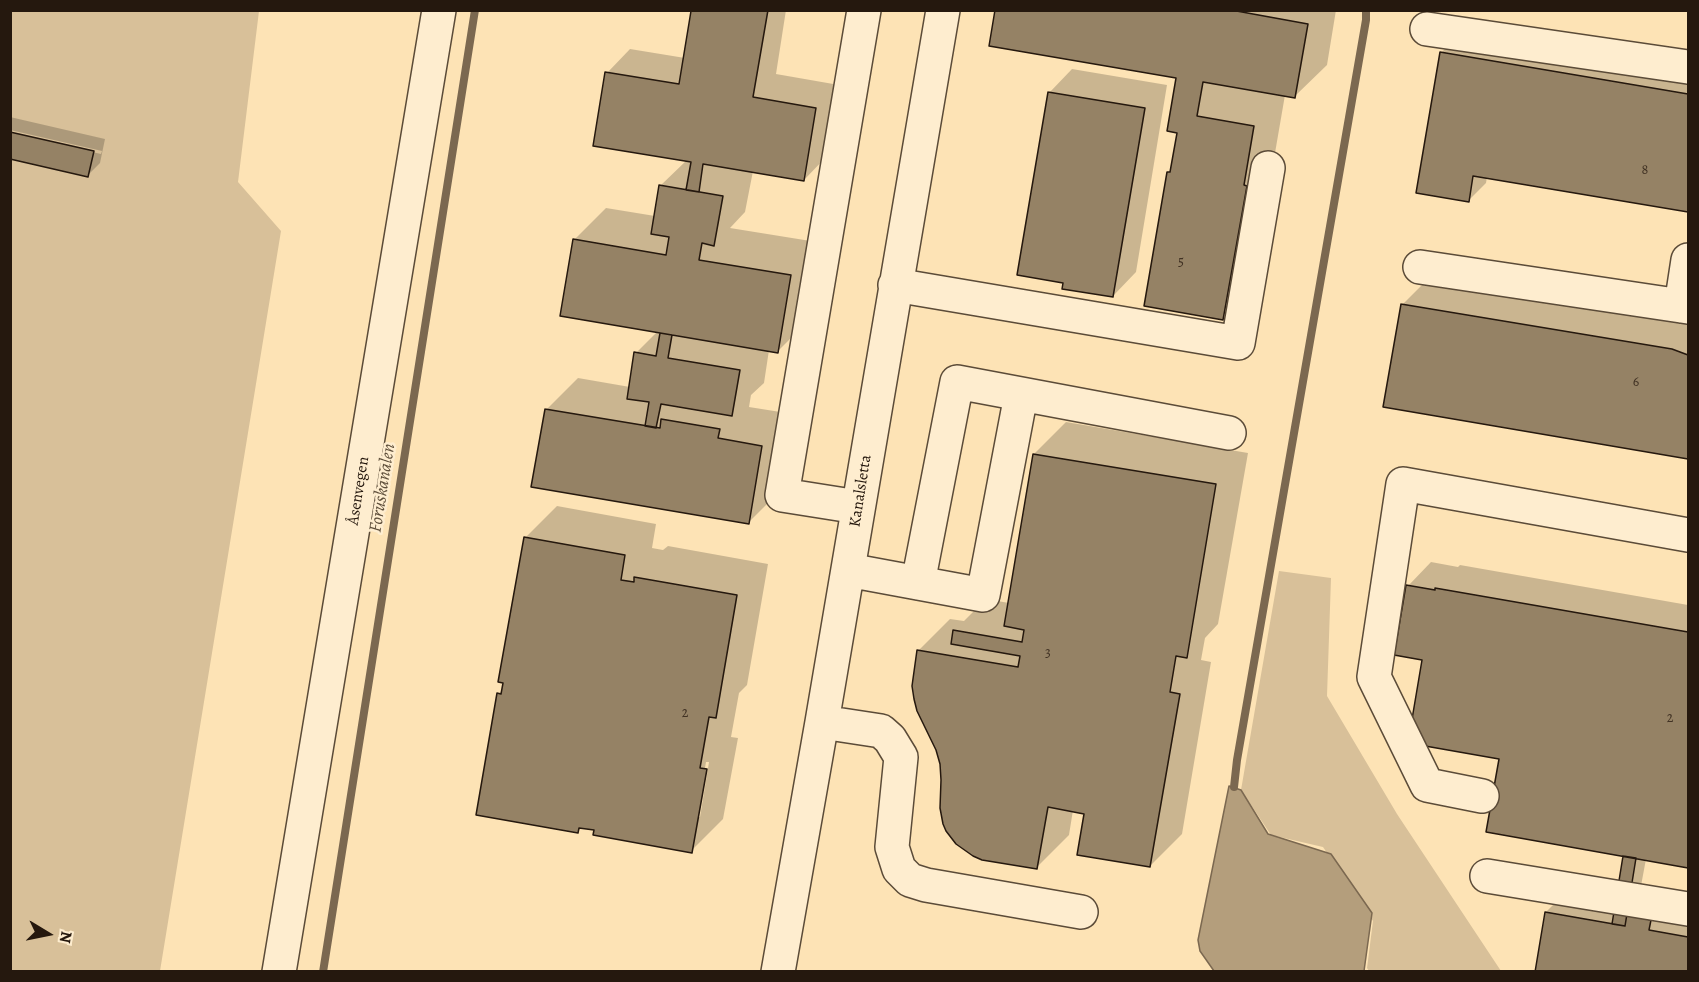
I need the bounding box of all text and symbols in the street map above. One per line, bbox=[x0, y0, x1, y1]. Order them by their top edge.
house number: 8 bbox=[1642, 163, 1648, 179]
house number: 5 bbox=[1178, 255, 1184, 271]
house number: 6 bbox=[1633, 375, 1639, 391]
water label: Foruskanalen bbox=[365, 442, 401, 534]
street label: Kanalsletta bbox=[846, 453, 876, 529]
street label: Åsenvegen bbox=[344, 455, 374, 527]
house number: 3 bbox=[1045, 646, 1051, 662]
house number: 2 bbox=[682, 706, 688, 722]
house number: 2 bbox=[1667, 711, 1673, 727]
north arrow bbox=[18, 904, 78, 964]
text: N bbox=[54, 929, 78, 945]

